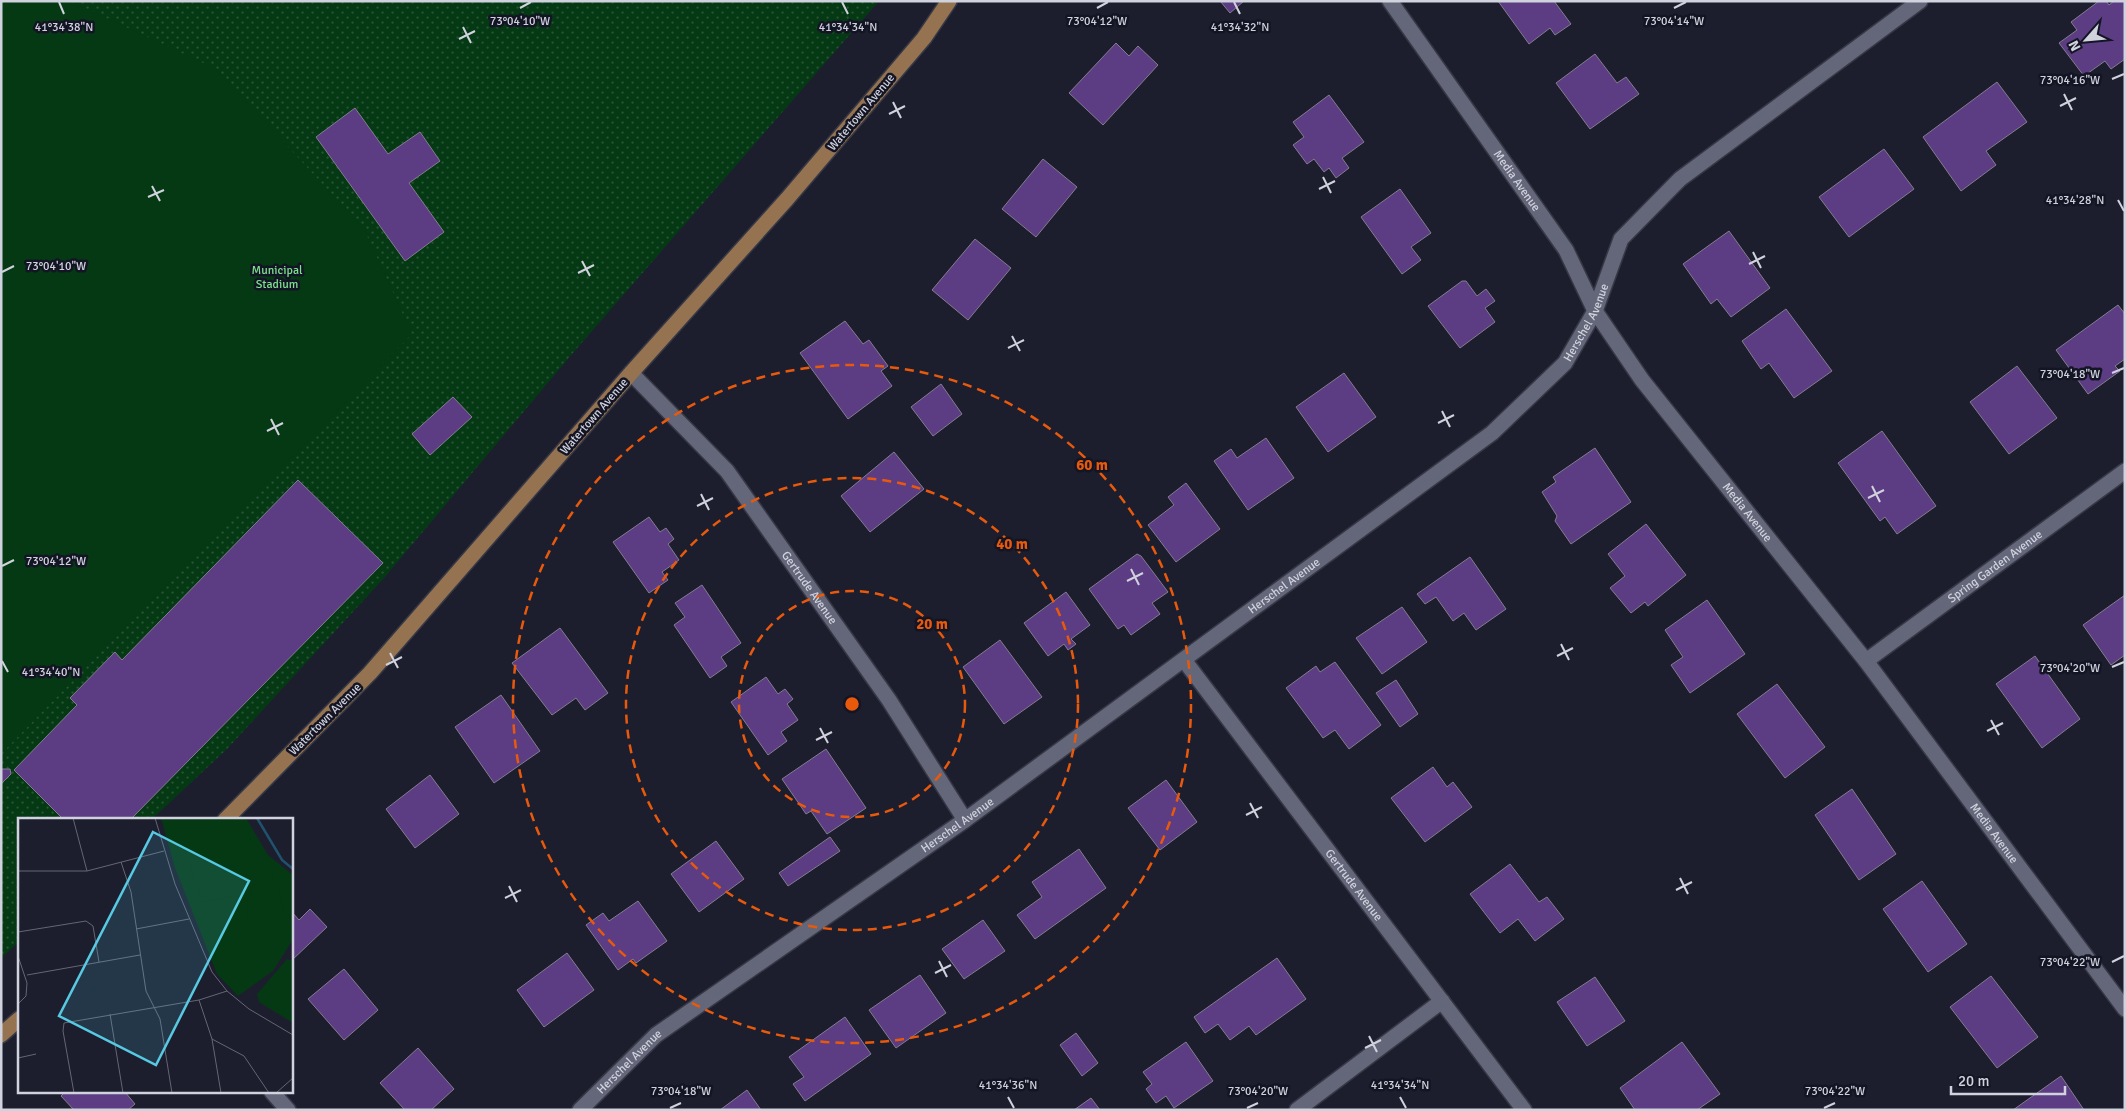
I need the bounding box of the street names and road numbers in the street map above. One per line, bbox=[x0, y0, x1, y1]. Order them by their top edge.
street label: Watertown Avenue bbox=[825, 71, 898, 154]
street label: Media Avenue bbox=[1490, 147, 1543, 215]
street label: Herschel Avenue bbox=[1560, 282, 1612, 364]
street label: Watertown Avenue bbox=[557, 375, 632, 458]
street label: Media Avenue bbox=[1719, 480, 1775, 545]
street label: Spring Garden Avenue bbox=[1945, 527, 2046, 606]
street label: Gertrude Avenue bbox=[778, 548, 840, 627]
street label: Herschel Avenue bbox=[1245, 555, 1323, 618]
street label: Watertown Avenue bbox=[286, 680, 365, 759]
street label: Herschel Avenue bbox=[918, 794, 997, 856]
street label: Media Avenue bbox=[1966, 800, 2021, 867]
street label: Gertrude Avenue bbox=[1322, 846, 1386, 924]
street label: Herschel Avenue bbox=[594, 1026, 665, 1097]

